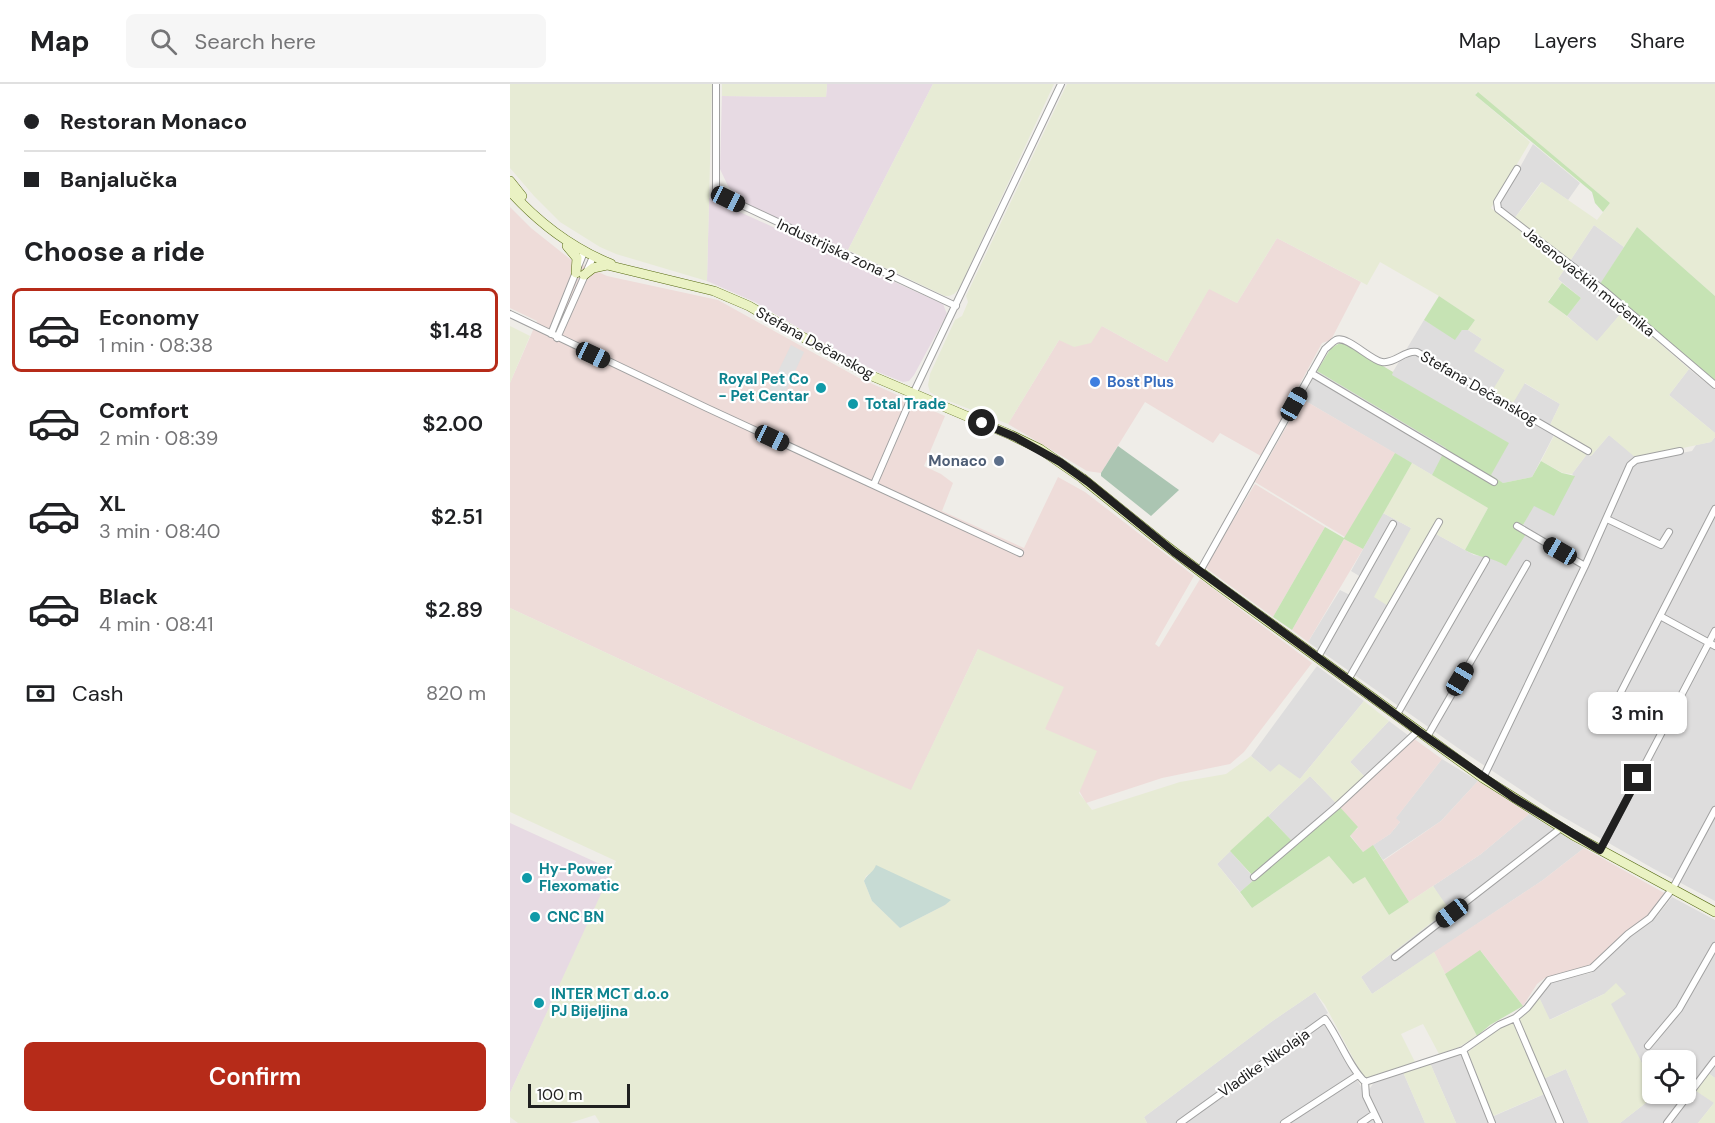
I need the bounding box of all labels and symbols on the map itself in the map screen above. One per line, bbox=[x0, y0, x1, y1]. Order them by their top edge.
car bbox=[708, 183, 748, 215]
street label: Industrijska zona 2 bbox=[774, 214, 898, 286]
street label: Jasenovačkih mučenika bbox=[1519, 223, 1659, 341]
street label: Stefana Dečanskog bbox=[752, 302, 878, 384]
car bbox=[573, 339, 613, 371]
street label: Stefana Dečanskog bbox=[1417, 346, 1541, 430]
place label: Royal Pet Co - Pet Centar bbox=[718, 369, 809, 406]
place label: Bost Plus bbox=[1107, 372, 1174, 392]
marker: Bost Plus bbox=[1088, 375, 1102, 389]
marker: Royal Pet Co - Pet Centar bbox=[814, 381, 828, 395]
car bbox=[1277, 384, 1311, 424]
place label: Total Trade bbox=[865, 394, 946, 414]
marker: Total Trade bbox=[846, 397, 860, 411]
route start bbox=[968, 409, 995, 436]
car bbox=[752, 422, 792, 454]
place label: Monaco bbox=[928, 451, 987, 471]
marker: Monaco bbox=[992, 454, 1006, 468]
car bbox=[1540, 534, 1580, 568]
car bbox=[1443, 659, 1477, 699]
callout: 3 min bbox=[1588, 691, 1688, 733]
route end bbox=[1624, 764, 1651, 791]
place label: Hy-Power Flexomatic bbox=[539, 859, 620, 896]
marker: Hy-Power Flexomatic bbox=[520, 871, 534, 885]
car bbox=[1432, 895, 1472, 931]
place label: CNC BN bbox=[547, 907, 604, 927]
marker: CNC BN bbox=[528, 910, 542, 924]
place label: INTER MCT d.o.o PJ Bijeljina bbox=[551, 984, 669, 1021]
marker: INTER MCT d.o.o PJ Bijeljina bbox=[532, 996, 546, 1010]
street label: Vladike Nikolaja bbox=[1214, 1024, 1314, 1102]
scale bar bbox=[528, 1081, 630, 1108]

